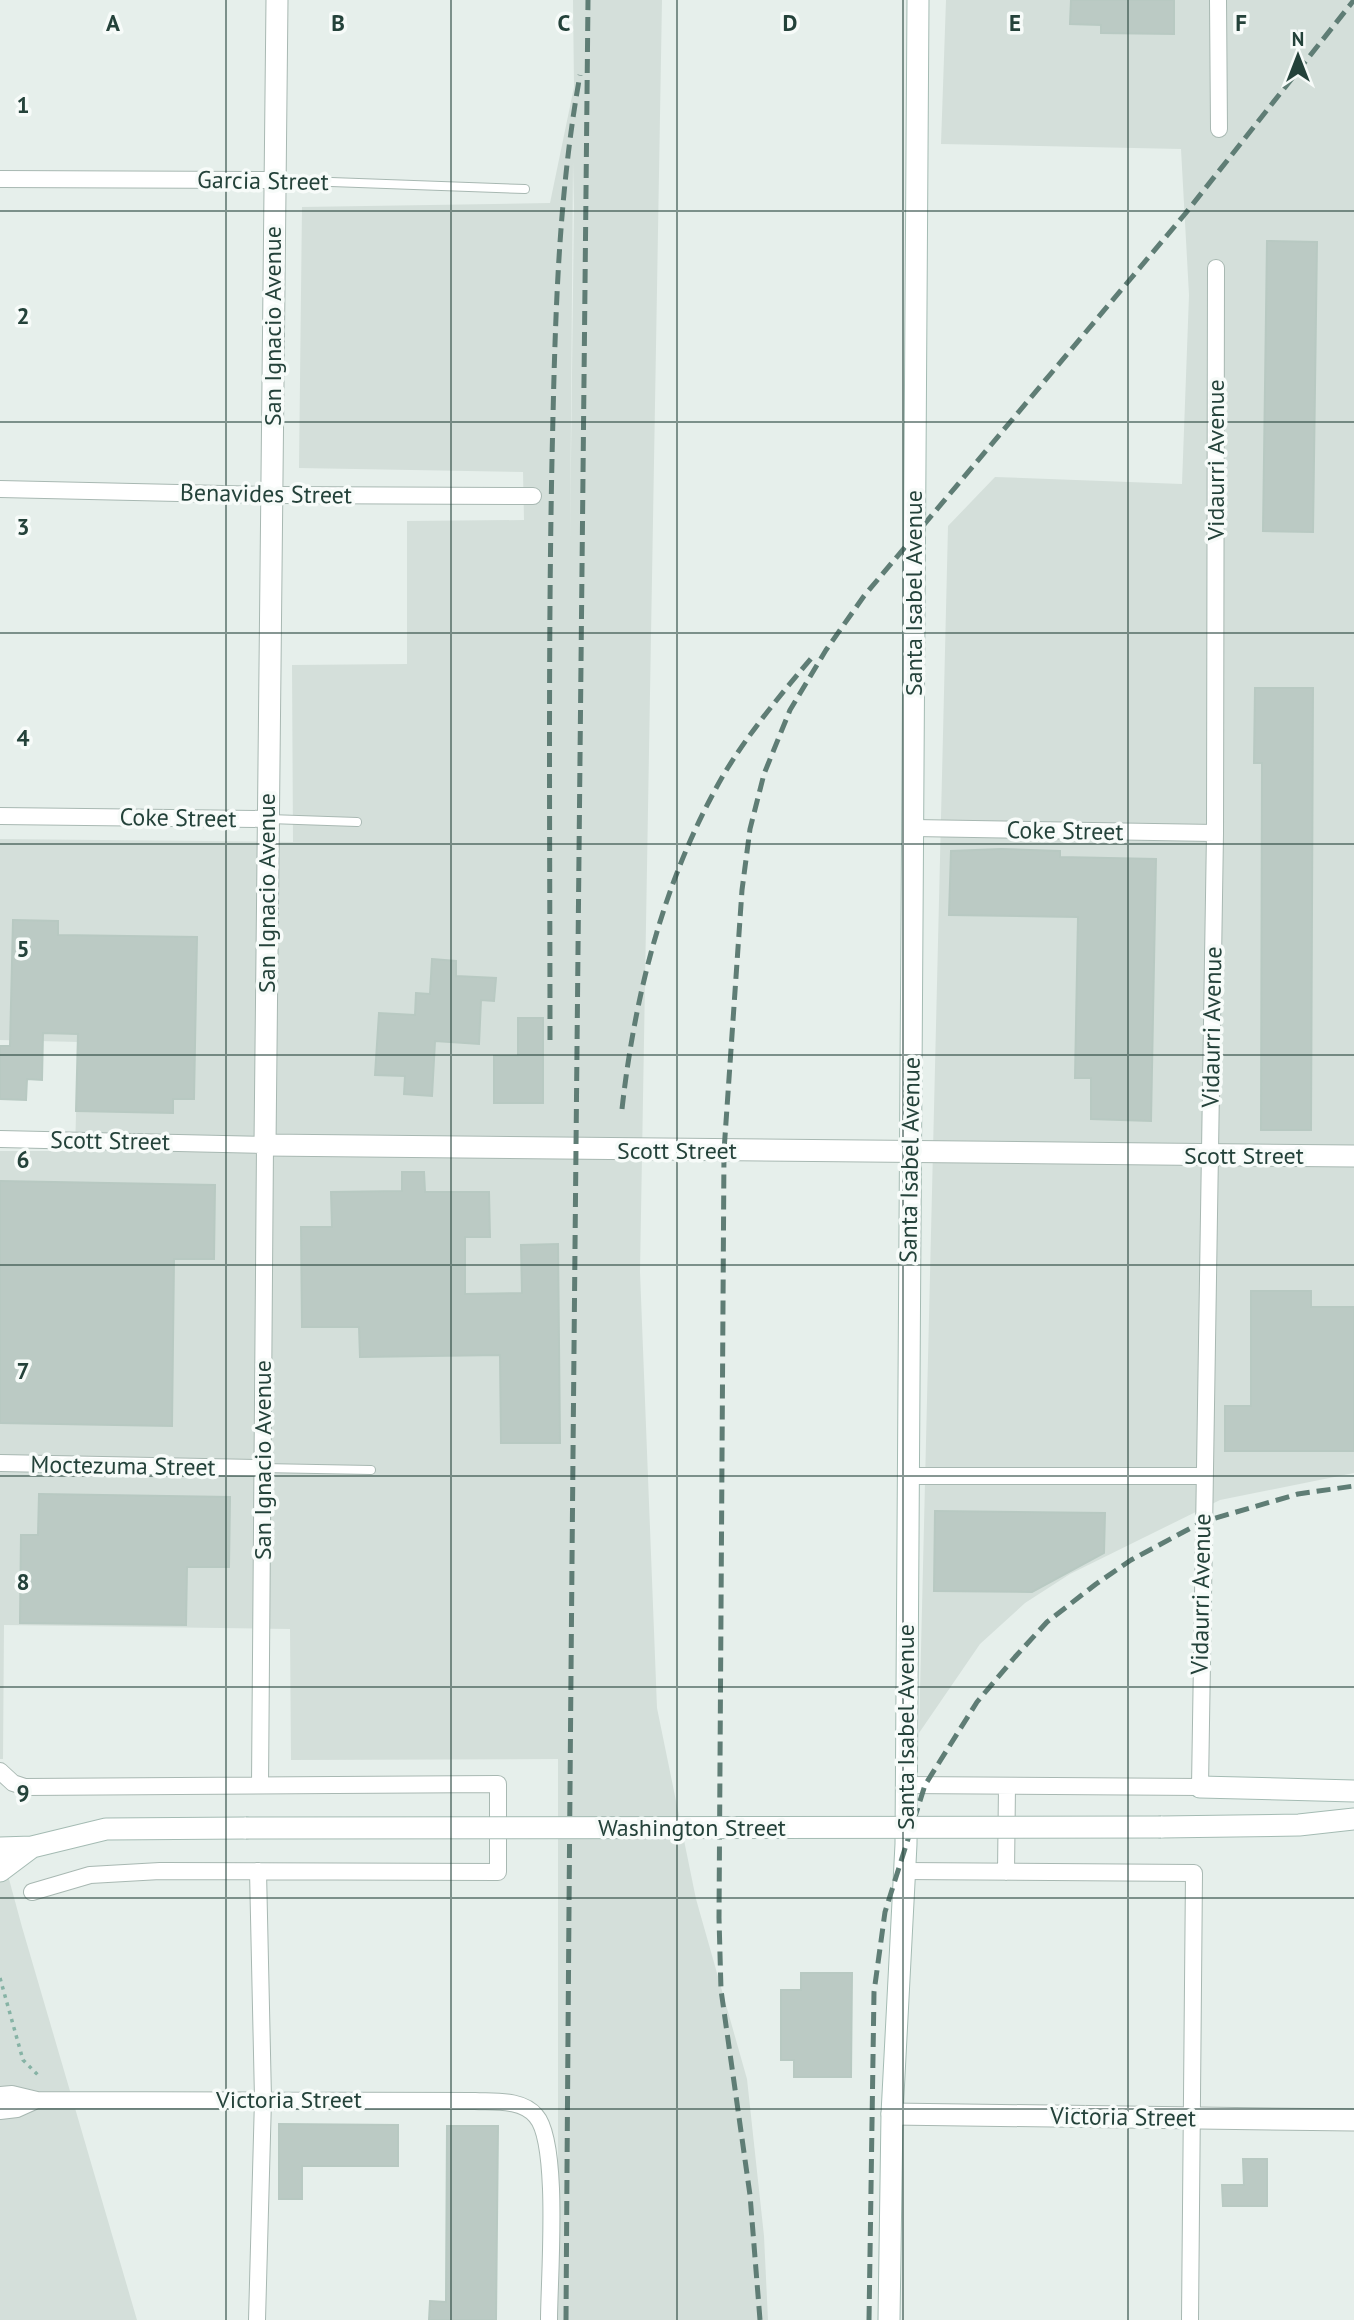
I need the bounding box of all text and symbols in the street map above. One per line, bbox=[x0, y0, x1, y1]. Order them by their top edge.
text: A bbox=[106, 8, 120, 37]
text: B bbox=[331, 8, 345, 37]
text: C bbox=[558, 8, 571, 37]
text: D bbox=[783, 8, 797, 37]
text: E bbox=[1009, 8, 1021, 37]
text: F bbox=[1235, 8, 1247, 37]
north arrow bbox=[1263, 21, 1333, 91]
text: N bbox=[1292, 27, 1304, 51]
text: 1 bbox=[16, 90, 30, 119]
street label: Garcia Street bbox=[197, 164, 329, 197]
street label: San Ignacio Avenue bbox=[257, 226, 288, 426]
text: 2 bbox=[16, 301, 30, 330]
street label: Vidaurri Avenue bbox=[1200, 379, 1231, 542]
street label: Benavides Street bbox=[180, 477, 352, 510]
street label: Santa Isabel Avenue bbox=[898, 490, 929, 696]
text: 3 bbox=[16, 512, 30, 541]
text: 4 bbox=[16, 723, 30, 752]
street label: San Ignacio Avenue bbox=[251, 793, 282, 993]
street label: Coke Street bbox=[119, 801, 237, 834]
street label: Coke Street bbox=[1006, 814, 1124, 847]
text: 5 bbox=[16, 934, 30, 963]
street label: Vidaurri Avenue bbox=[1195, 946, 1228, 1109]
street label: Santa Isabel Avenue bbox=[892, 1057, 927, 1263]
street label: Scott Street bbox=[50, 1124, 170, 1157]
street label: Scott Street bbox=[617, 1135, 737, 1166]
street label: Scott Street bbox=[1184, 1140, 1304, 1171]
text: 6 bbox=[16, 1145, 30, 1174]
text: 7 bbox=[16, 1356, 30, 1385]
street label: San Ignacio Avenue bbox=[247, 1360, 278, 1560]
street label: Moctezuma Street bbox=[30, 1448, 216, 1483]
street label: Vidaurri Avenue bbox=[1184, 1513, 1217, 1676]
text: 8 bbox=[16, 1567, 30, 1596]
street label: Santa Isabel Avenue bbox=[890, 1624, 921, 1830]
text: 9 bbox=[16, 1778, 30, 1807]
street label: Washington Street bbox=[598, 1812, 786, 1843]
street label: Victoria Street bbox=[215, 2084, 362, 2115]
street label: Victoria Street bbox=[1049, 2100, 1196, 2133]

